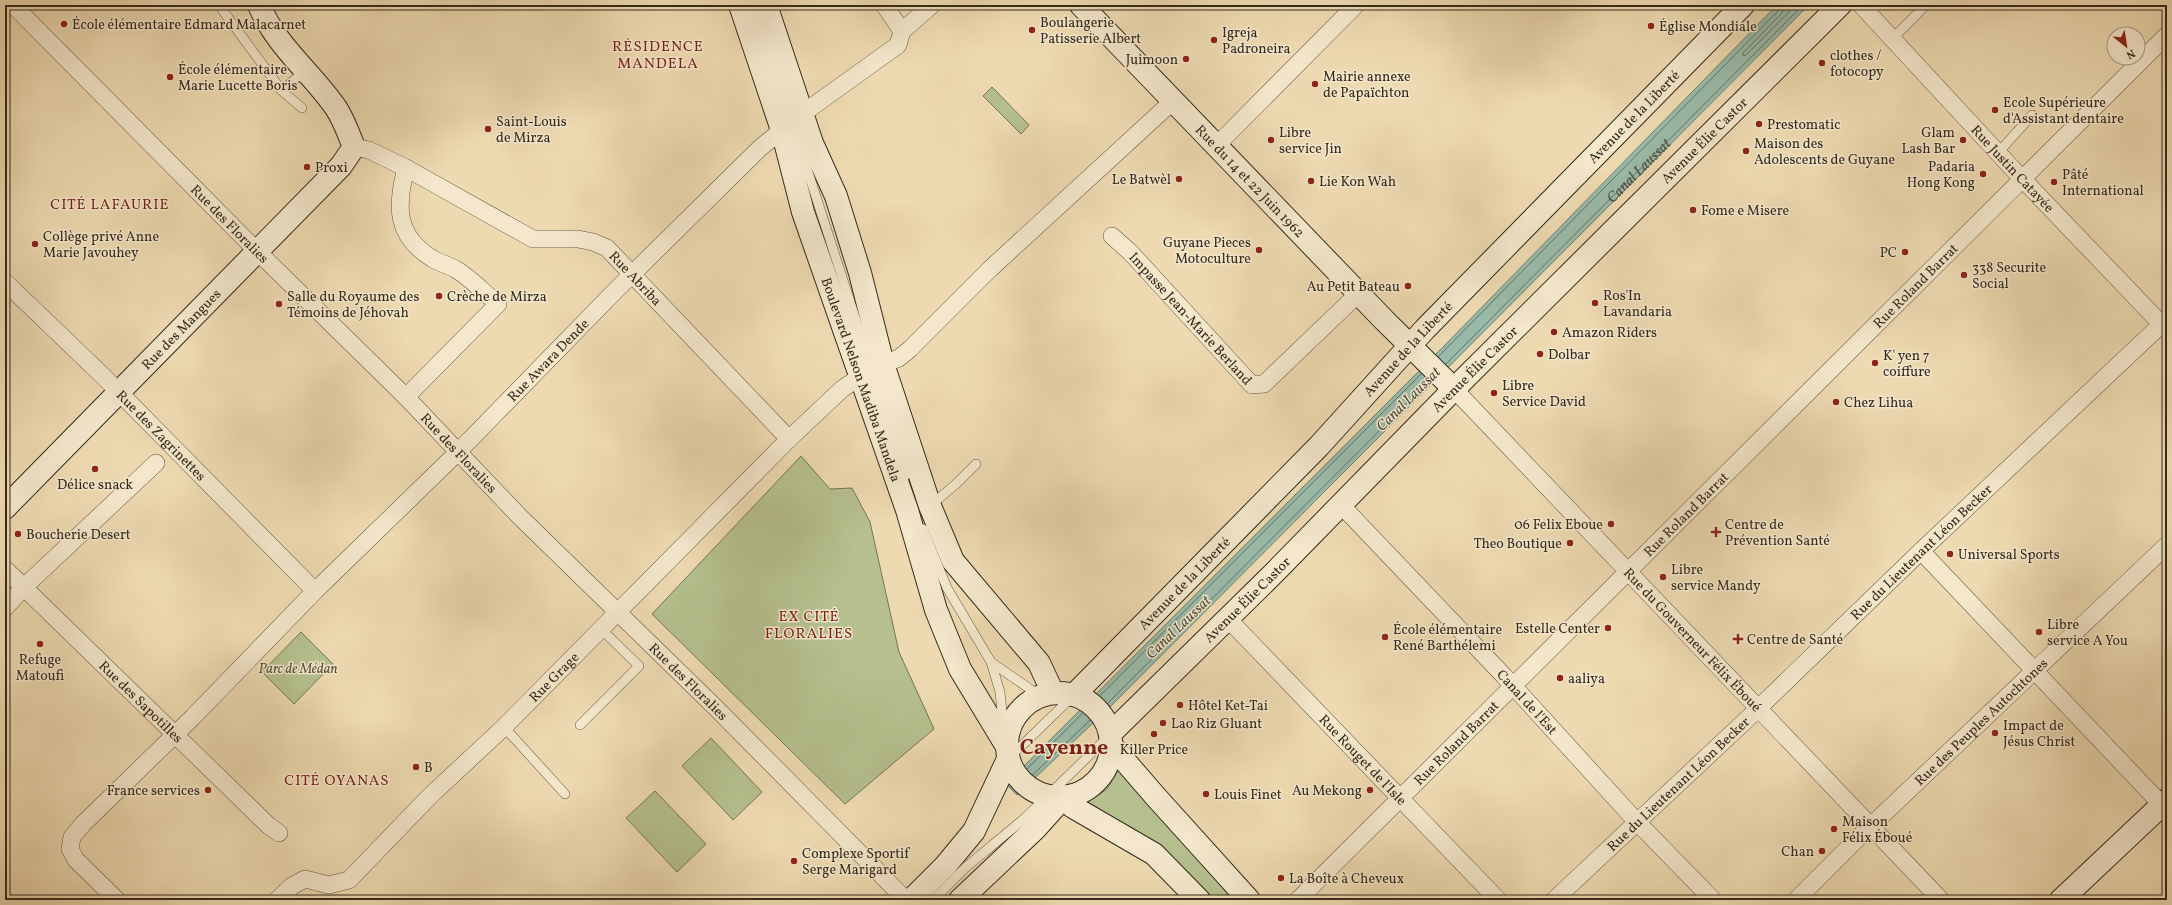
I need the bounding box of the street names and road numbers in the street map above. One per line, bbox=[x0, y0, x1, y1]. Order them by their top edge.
street label: Avenue de la Liberté bbox=[1585, 66, 1685, 168]
street label: Avenue Élie Castor bbox=[1658, 94, 1753, 189]
street label: Rue du 14 et 22 Juin 1962 bbox=[1190, 121, 1308, 243]
street label: Rue Justin Catayée bbox=[1966, 121, 2058, 218]
street label: Rue des Floralies bbox=[186, 181, 272, 268]
street label: Rue Roland Barrat bbox=[1870, 240, 1963, 333]
street label: Rue Abriba bbox=[604, 247, 665, 311]
street label: Impasse Jean-Marie Berland bbox=[1124, 249, 1256, 390]
street label: Boulevard Nelson Madiba Mandela bbox=[816, 275, 905, 485]
street label: Rue des Mangues bbox=[138, 285, 226, 375]
street label: Avenue de la Liberté bbox=[1360, 298, 1458, 402]
street label: Rue Awara Dende bbox=[504, 315, 594, 407]
street label: Avenue Élie Castor bbox=[1428, 322, 1523, 417]
street label: Rue des Zagrinettes bbox=[111, 387, 209, 486]
street label: Rue des Floralies bbox=[415, 410, 500, 498]
street label: Rue Roland Barrat bbox=[1640, 469, 1734, 562]
street label: Rue du Lieutenant Léon Becker bbox=[1847, 480, 1997, 625]
street label: Avenue de la Liberté bbox=[1135, 533, 1236, 635]
street label: Avenue Élie Castor bbox=[1200, 553, 1296, 648]
street label: Rue du Gouverneur Félix Éboué bbox=[1618, 564, 1765, 717]
street label: Rue des Floralies bbox=[644, 639, 731, 725]
street label: Rue Grage bbox=[525, 648, 584, 707]
street label: Rue des Peuples Autochtones bbox=[1911, 655, 2053, 791]
street label: Rue des Sapotilles bbox=[94, 657, 186, 748]
street label: Canal de l'Est bbox=[1492, 666, 1561, 739]
street label: Rue Roland Barrat bbox=[1410, 697, 1504, 790]
street label: Rue Rouget de l'Isle bbox=[1314, 711, 1410, 810]
street label: Rue du Lieutenant Léon Becker bbox=[1603, 713, 1755, 857]

